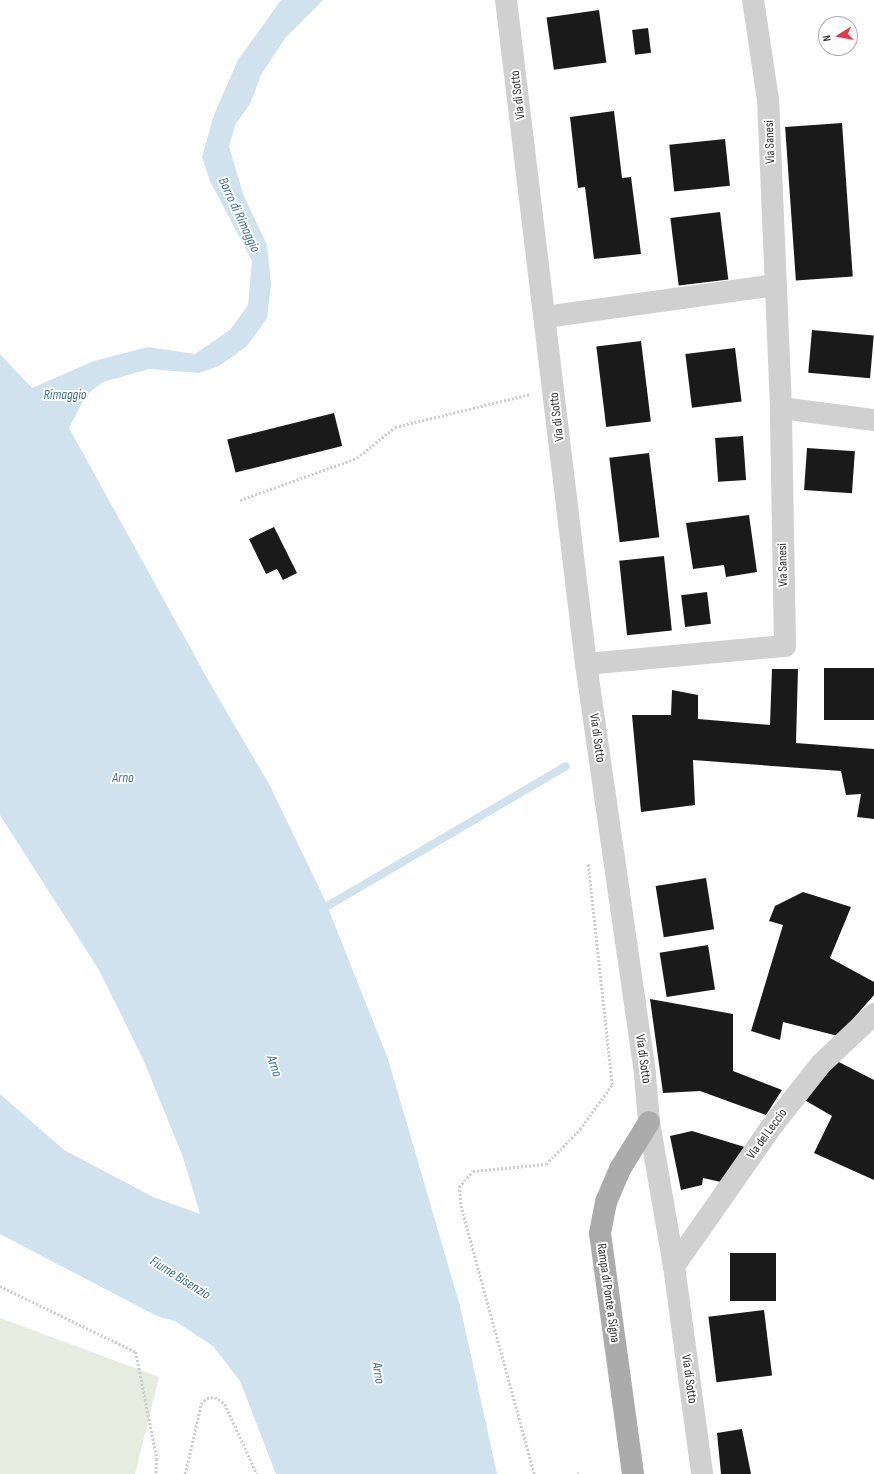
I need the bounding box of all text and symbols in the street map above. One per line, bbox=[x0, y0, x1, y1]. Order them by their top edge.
north arrow bbox=[818, 16, 858, 56]
text: N bbox=[820, 34, 834, 42]
street label: Via di Sotto bbox=[507, 70, 529, 120]
street label: Via Sanesi bbox=[761, 120, 779, 164]
water label: Borro di Rimaggio bbox=[214, 175, 264, 255]
water label: Rimaggio bbox=[44, 387, 86, 403]
street label: Via di Sotto bbox=[546, 392, 568, 442]
street label: Via Sanesi bbox=[775, 543, 791, 587]
street label: Via di Sotto bbox=[586, 712, 608, 764]
water label: Arno bbox=[112, 770, 134, 786]
street label: Via di Sotto bbox=[632, 1033, 654, 1085]
water label: Arno bbox=[263, 1053, 285, 1079]
street label: Via del Leccio bbox=[743, 1106, 791, 1162]
street label: Rampa di Ponte a Signa bbox=[593, 1242, 623, 1344]
water label: Fiume Bisenzio bbox=[147, 1253, 213, 1303]
street label: Via di Sotto bbox=[678, 1353, 700, 1405]
water label: Arno bbox=[368, 1361, 388, 1385]

